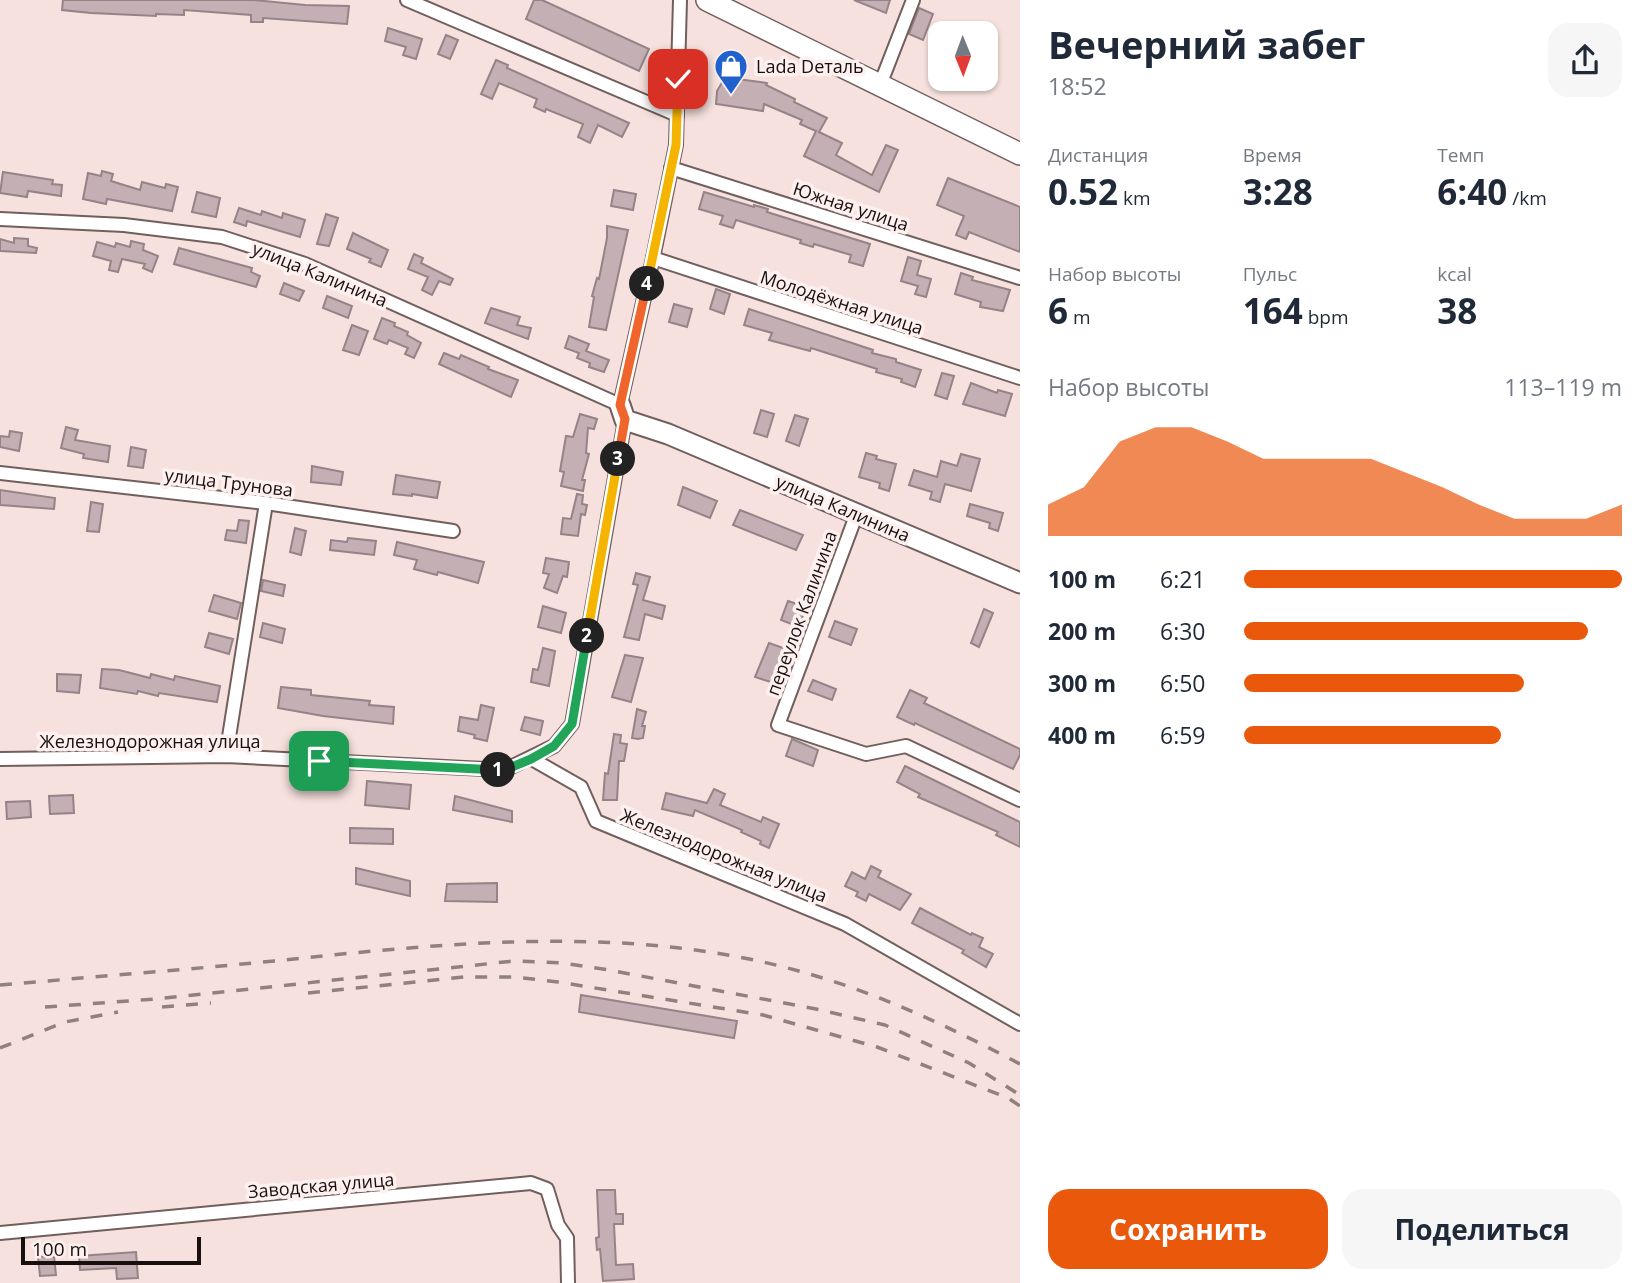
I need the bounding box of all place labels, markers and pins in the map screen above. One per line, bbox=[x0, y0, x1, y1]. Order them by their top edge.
shop icon: Lada Dеталь bbox=[712, 47, 750, 96]
pin bbox=[648, 49, 708, 109]
place label: Lada Dеталь bbox=[756, 54, 864, 78]
pin: 4 bbox=[630, 266, 664, 302]
pin: 3 bbox=[600, 442, 636, 476]
pin: 2 bbox=[570, 618, 604, 654]
pin bbox=[289, 731, 349, 791]
pin: 1 bbox=[480, 752, 516, 788]

